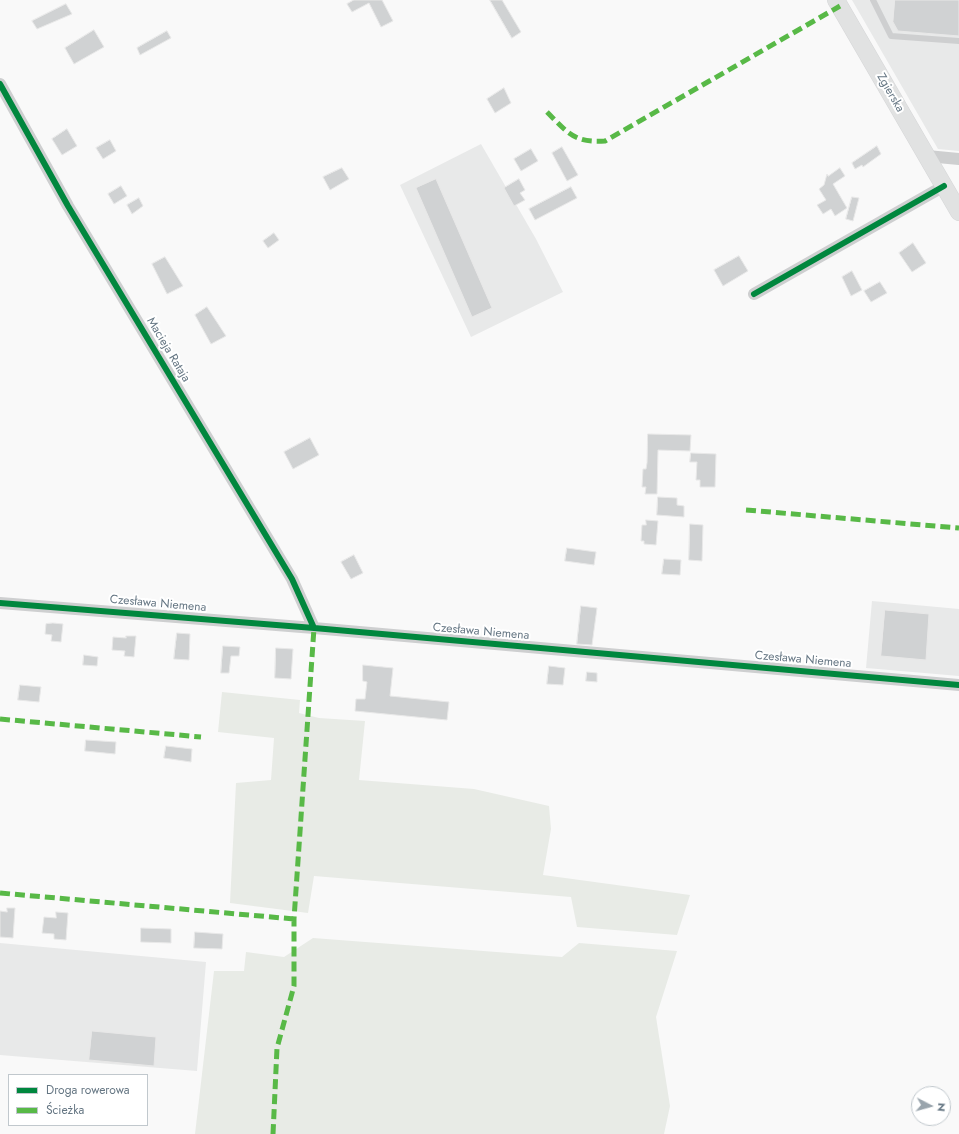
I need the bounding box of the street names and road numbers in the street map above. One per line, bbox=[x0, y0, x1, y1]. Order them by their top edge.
street label: Zgierska bbox=[873, 71, 907, 115]
street label: Macieja Rataja bbox=[143, 315, 193, 385]
street label: Czesława Niemena bbox=[109, 593, 207, 615]
street label: Czesława Niemena bbox=[432, 621, 530, 643]
street label: Czesława Niemena bbox=[754, 649, 852, 671]

